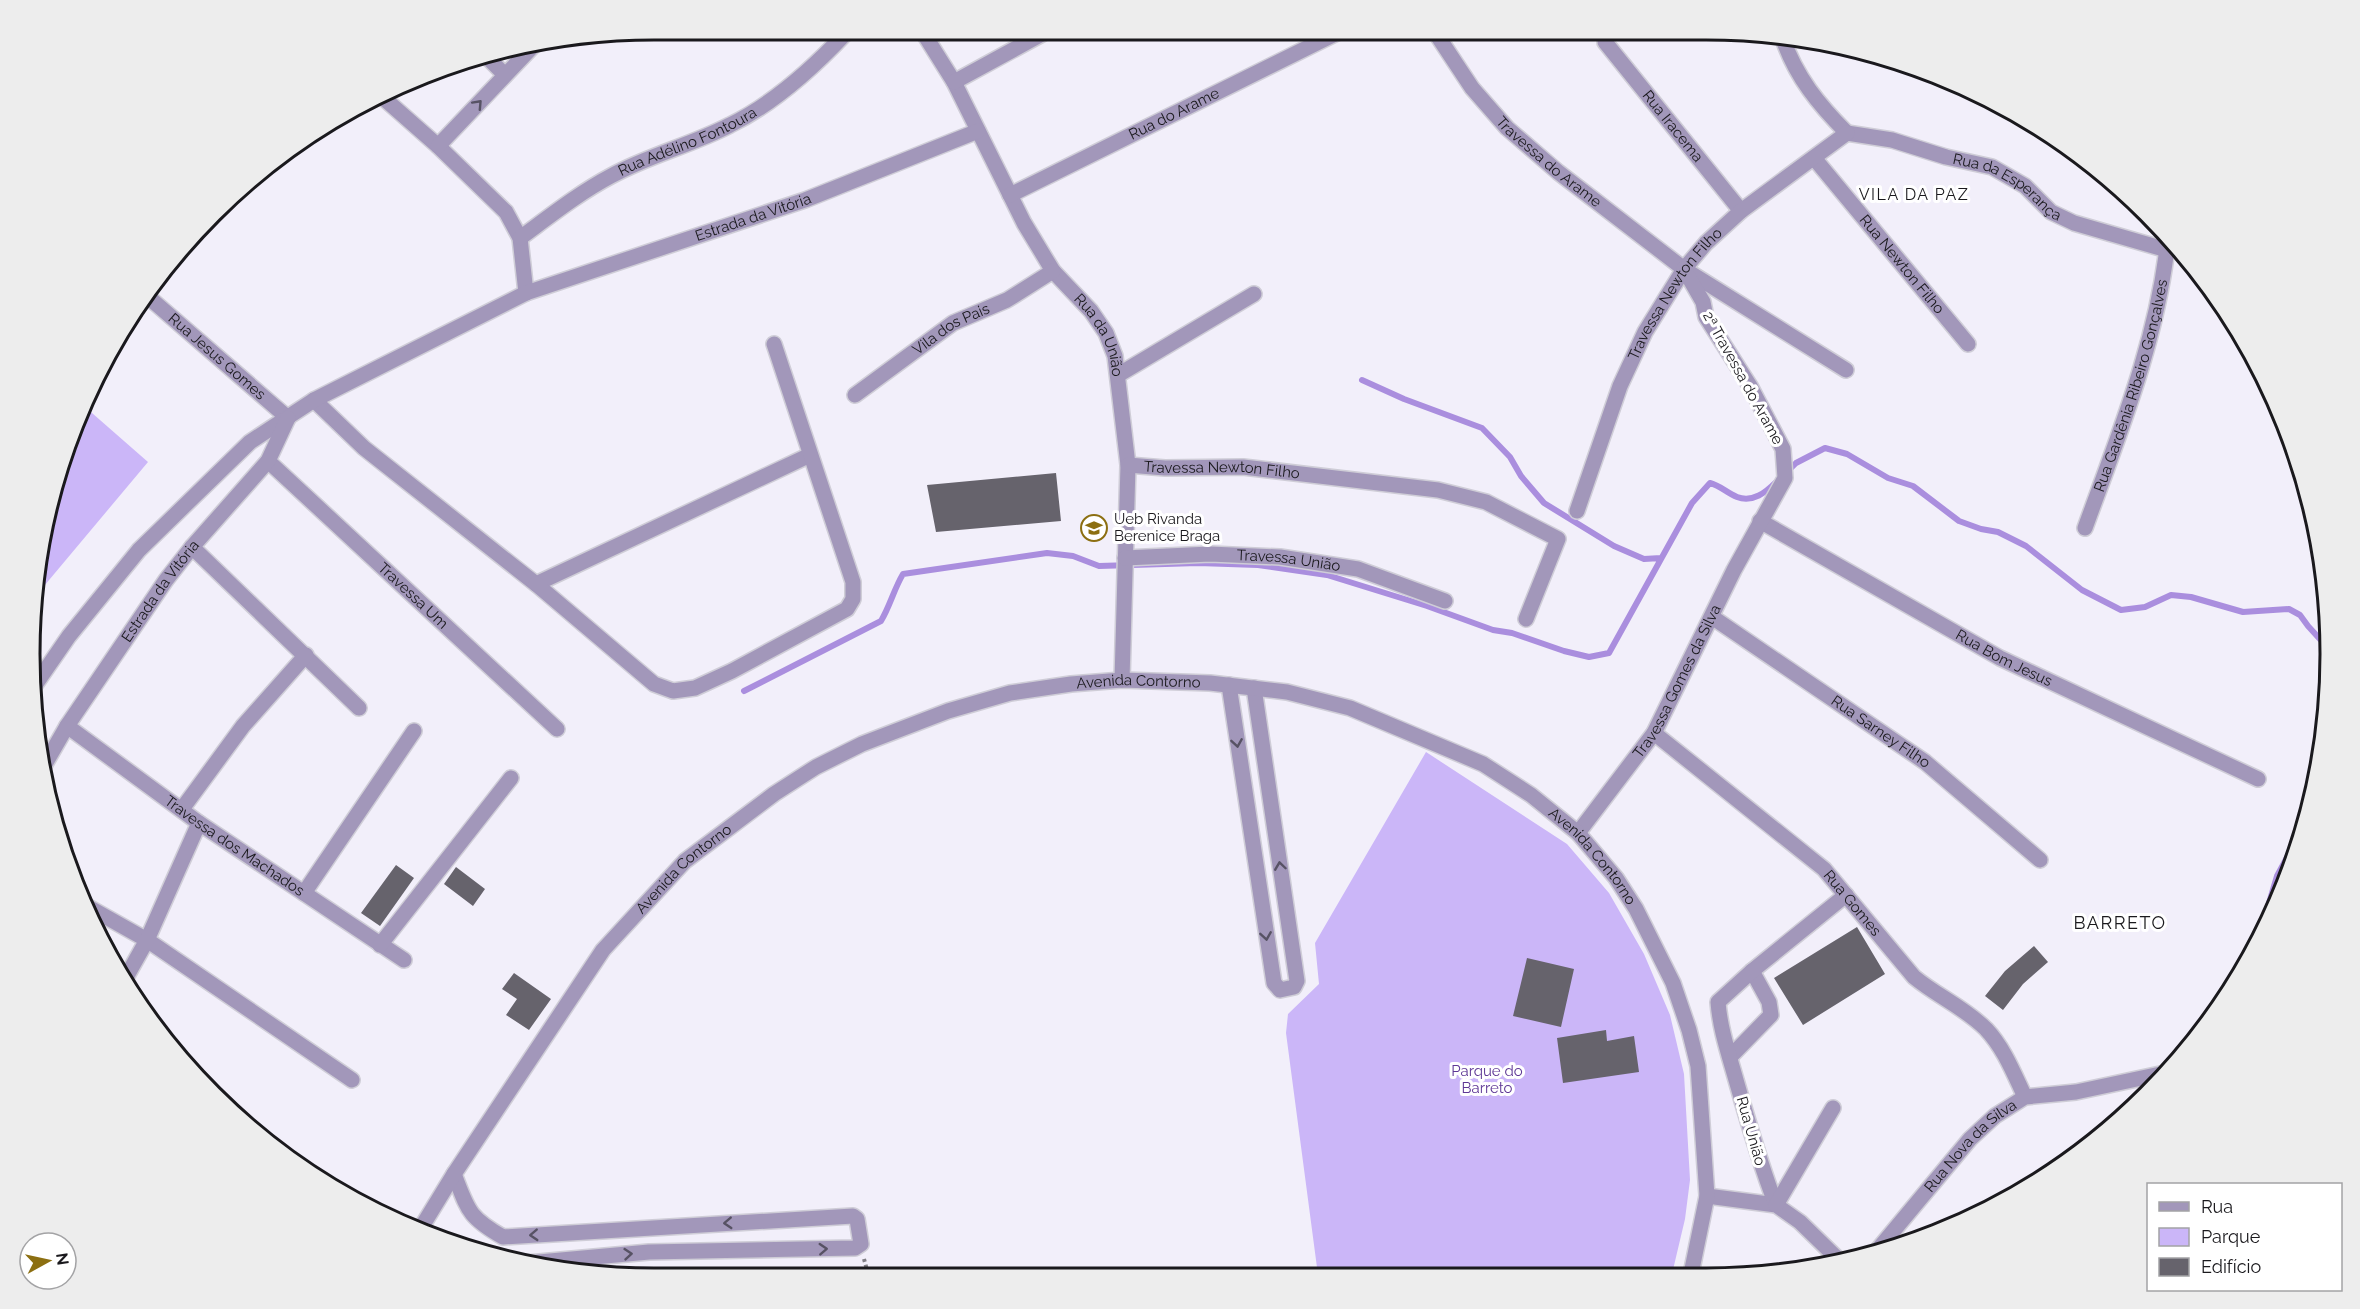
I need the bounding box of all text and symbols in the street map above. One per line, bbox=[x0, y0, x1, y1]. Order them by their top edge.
street label: Rua do Arame bbox=[1126, 84, 1222, 144]
street label: Rua Iracema bbox=[1639, 87, 1707, 166]
one-way arrow bbox=[471, 100, 482, 110]
street label: Rua Adélino Fontoura bbox=[615, 103, 760, 180]
street label: Travessa do Arame bbox=[1492, 113, 1605, 211]
street label: Rua da Esperança bbox=[1951, 150, 2064, 225]
district label: VILA DA PAZ bbox=[1859, 185, 1969, 204]
street label: Estrada da Vitória bbox=[693, 189, 814, 245]
street label: Rua Newton Filho bbox=[1856, 211, 1948, 318]
street label: Travessa Newton Filho bbox=[1624, 224, 1726, 363]
street label: Rua Gardênia Ribeiro Gonçalves bbox=[2090, 278, 2171, 494]
street label: Rua da União bbox=[1070, 290, 1126, 378]
street label: Vila dos Pais bbox=[909, 299, 992, 359]
street label: 2ª Travessa do Arame bbox=[1699, 308, 1787, 448]
street label: Rua Jesus Gomes bbox=[165, 310, 269, 404]
street label: Travessa Newton Filho bbox=[1143, 457, 1301, 483]
place label: Ueb Rivanda Berenice Braga bbox=[1114, 510, 1220, 545]
school or university icon: Ueb Rivanda Berenice Braga bbox=[1079, 513, 1109, 543]
street label: Estrada da Vitória bbox=[118, 536, 203, 645]
street label: Travessa União bbox=[1236, 546, 1342, 575]
street label: Travessa Um bbox=[374, 559, 452, 633]
street label: Travessa Gomes da Silva bbox=[1629, 602, 1725, 762]
street label: Rua Bom Jesus bbox=[1953, 626, 2055, 690]
street label: Avenida Contorno bbox=[1076, 671, 1201, 693]
street label: Rua Sarney Filho bbox=[1828, 692, 1934, 772]
one-way arrow bbox=[1231, 738, 1243, 748]
street label: Travessa dos Machados bbox=[161, 792, 308, 900]
street label: Avenida Contorno bbox=[1545, 804, 1640, 908]
street label: Avenida Contorno bbox=[632, 820, 735, 917]
one-way arrow bbox=[1274, 861, 1286, 870]
street label: Rua Gomes bbox=[1820, 866, 1885, 940]
district label: BARRETO bbox=[2074, 912, 2166, 933]
one-way arrow bbox=[1260, 931, 1272, 940]
park label: Parque do Barreto bbox=[1451, 1062, 1523, 1097]
street label: Rua União bbox=[1733, 1094, 1769, 1168]
street label: Rua Nova da Silva bbox=[1921, 1096, 2020, 1196]
legend bbox=[2147, 1183, 2342, 1291]
text: Rua bbox=[2201, 1196, 2233, 1217]
one-way arrow bbox=[724, 1217, 733, 1230]
text: Parque bbox=[2201, 1226, 2261, 1247]
one-way arrow bbox=[529, 1228, 538, 1241]
north arrow bbox=[18, 1231, 78, 1291]
one-way arrow bbox=[818, 1243, 827, 1256]
one-way arrow bbox=[623, 1248, 632, 1261]
text: N bbox=[52, 1252, 73, 1266]
text: Edifício bbox=[2201, 1256, 2261, 1277]

